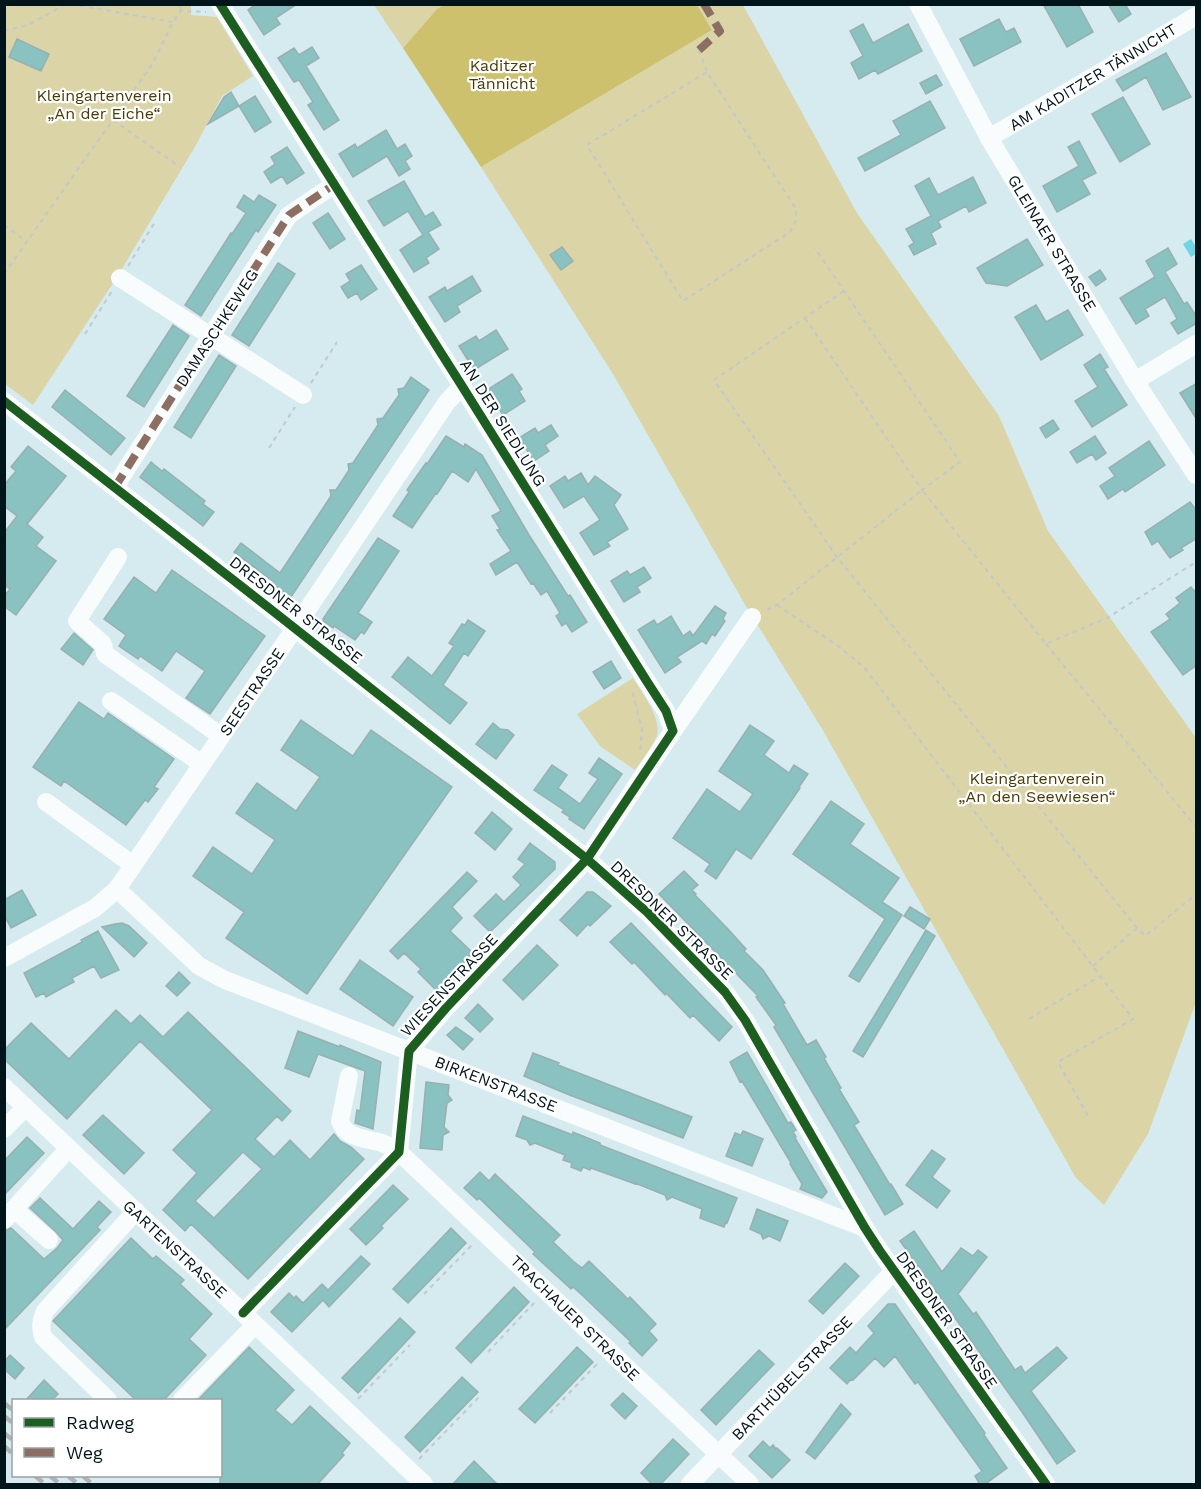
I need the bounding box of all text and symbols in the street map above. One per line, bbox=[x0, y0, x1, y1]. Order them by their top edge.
street label: AM KADITZER TÄNNICHT bbox=[1006, 19, 1180, 135]
park label: Kaditzer Tännicht bbox=[469, 56, 536, 93]
park label: Kleingartenverein „An der Eiche“ bbox=[36, 86, 172, 123]
street label: GLEINAER STRASSE bbox=[1004, 171, 1100, 315]
street label: DAMASCHKEWEG bbox=[172, 266, 262, 390]
street label: AN DER SIEDLUNG bbox=[456, 356, 550, 490]
street label: DRESDNER STRASSE bbox=[226, 552, 366, 668]
street label: SEESTRASSE bbox=[216, 644, 288, 740]
park label: Kleingartenverein „An den Seewiesen“ bbox=[958, 769, 1116, 806]
street label: DRESDNER STRASSE bbox=[607, 856, 737, 984]
street label: WIESENSTRASSE bbox=[396, 930, 502, 1040]
street label: BIRKENSTRASSE bbox=[432, 1052, 560, 1116]
street label: GARTENSTRASSE bbox=[119, 1196, 231, 1302]
street label: DRESDNER STRASSE bbox=[892, 1248, 1002, 1392]
street label: TRACHAUER STRASSE bbox=[506, 1251, 644, 1385]
street label: BARTHÜBELSTRASSE bbox=[728, 1312, 856, 1444]
legend bbox=[12, 1399, 222, 1477]
text: Radweg bbox=[66, 1412, 135, 1433]
text: Weg bbox=[66, 1442, 103, 1463]

